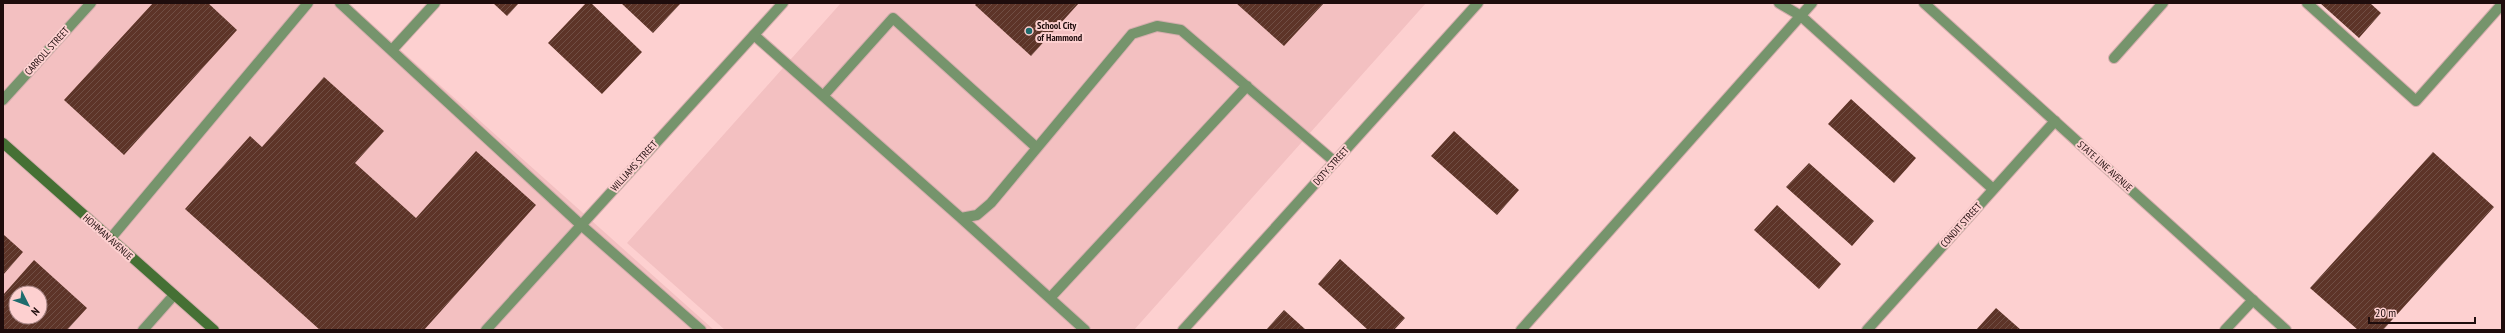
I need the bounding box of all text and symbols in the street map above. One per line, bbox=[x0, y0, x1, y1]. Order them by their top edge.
place label: School City of Hammond bbox=[1037, 19, 1083, 44]
street label: CARROLL STREET bbox=[22, 24, 72, 78]
marker: School City of Hammond bbox=[1024, 26, 1034, 36]
street label: WILLIAMS STREET bbox=[608, 138, 661, 194]
street label: STATE LINE AVENUE bbox=[2075, 138, 2135, 194]
street label: DOTY STREET bbox=[1310, 144, 1352, 188]
street label: CONDIT STREET bbox=[1938, 200, 1985, 250]
street label: HOHMAN AVENUE bbox=[80, 211, 136, 263]
north arrow bbox=[8, 285, 48, 325]
scale bar bbox=[2369, 299, 2475, 325]
text: N bbox=[28, 305, 43, 319]
text: 20 m bbox=[2375, 305, 2396, 320]

